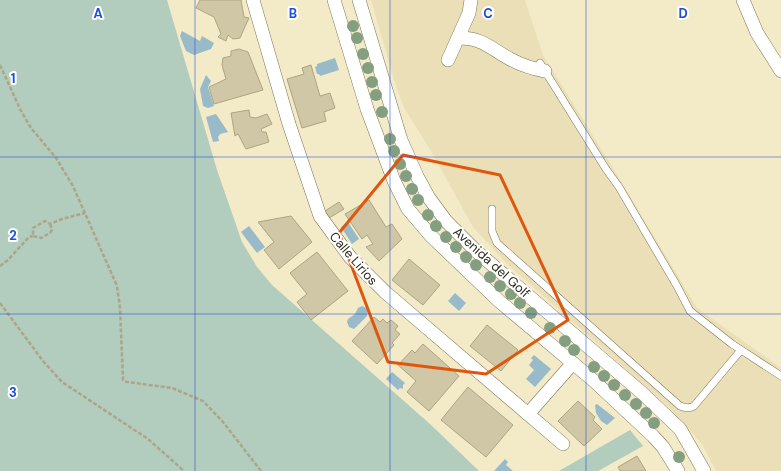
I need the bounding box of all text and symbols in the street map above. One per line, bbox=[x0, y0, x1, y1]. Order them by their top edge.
text: A bbox=[93, 5, 103, 22]
text: B bbox=[289, 5, 297, 22]
text: C bbox=[483, 5, 493, 22]
text: D bbox=[678, 5, 688, 22]
text: 1 bbox=[11, 70, 15, 87]
street label: Avenida del Golf bbox=[450, 223, 534, 302]
text: 2 bbox=[9, 227, 17, 244]
street label: Calle Lirios bbox=[326, 228, 381, 288]
text: 3 bbox=[9, 384, 17, 401]

